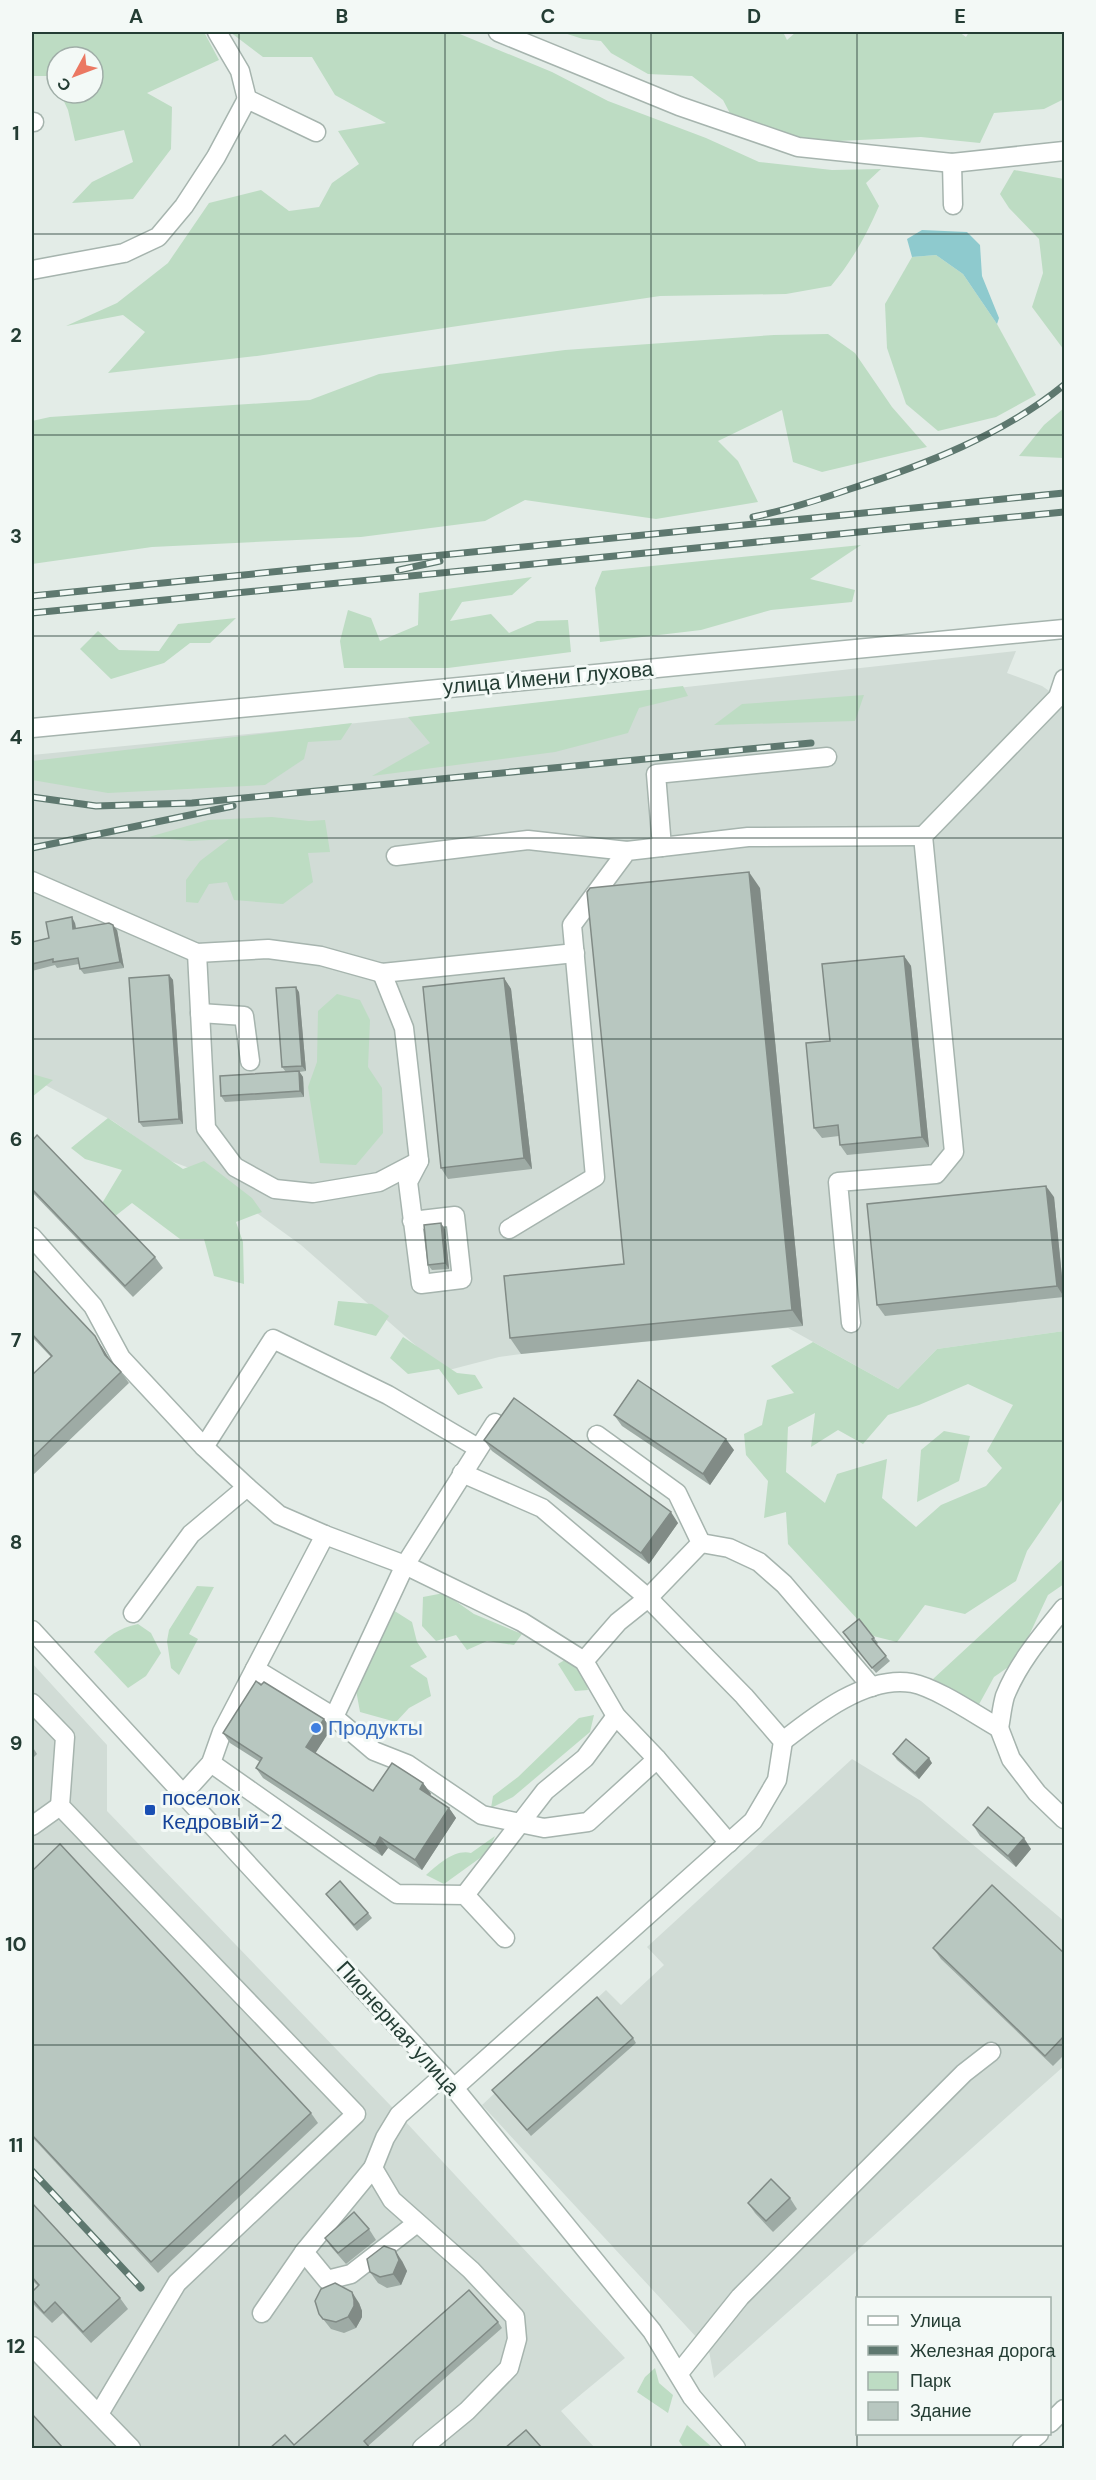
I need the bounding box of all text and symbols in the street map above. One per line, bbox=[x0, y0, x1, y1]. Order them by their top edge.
text: A bbox=[129, 3, 143, 29]
text: B bbox=[336, 3, 348, 29]
text: C bbox=[541, 3, 555, 29]
text: D bbox=[747, 3, 761, 29]
text: E bbox=[954, 3, 966, 29]
north arrow bbox=[45, 45, 105, 105]
text: С bbox=[52, 73, 76, 96]
text: 1 bbox=[12, 120, 20, 146]
text: 2 bbox=[10, 322, 22, 348]
text: 3 bbox=[10, 523, 22, 549]
street label: улица Имени Глухова bbox=[442, 655, 655, 701]
text: 4 bbox=[10, 724, 23, 750]
text: 5 bbox=[10, 925, 22, 951]
text: 6 bbox=[10, 1126, 22, 1152]
text: 7 bbox=[11, 1327, 22, 1353]
text: 8 bbox=[10, 1529, 22, 1555]
place label: Продукты bbox=[328, 1714, 423, 1742]
marker: Продукты bbox=[309, 1721, 323, 1735]
text: 9 bbox=[10, 1730, 22, 1756]
place label: поселок Кедровый-2 bbox=[162, 1784, 283, 1836]
marker: поселок Кедровый-2 bbox=[143, 1803, 157, 1817]
text: 10 bbox=[5, 1931, 27, 1957]
street label: Пионерная улица bbox=[330, 1955, 466, 2101]
text: 11 bbox=[9, 2132, 23, 2158]
legend bbox=[856, 2297, 1051, 2435]
text: Улица bbox=[910, 2309, 962, 2333]
text: 12 bbox=[7, 2333, 25, 2359]
text: Железная дорога bbox=[910, 2339, 1056, 2363]
text: Парк bbox=[910, 2369, 951, 2393]
text: Здание bbox=[910, 2399, 971, 2423]

